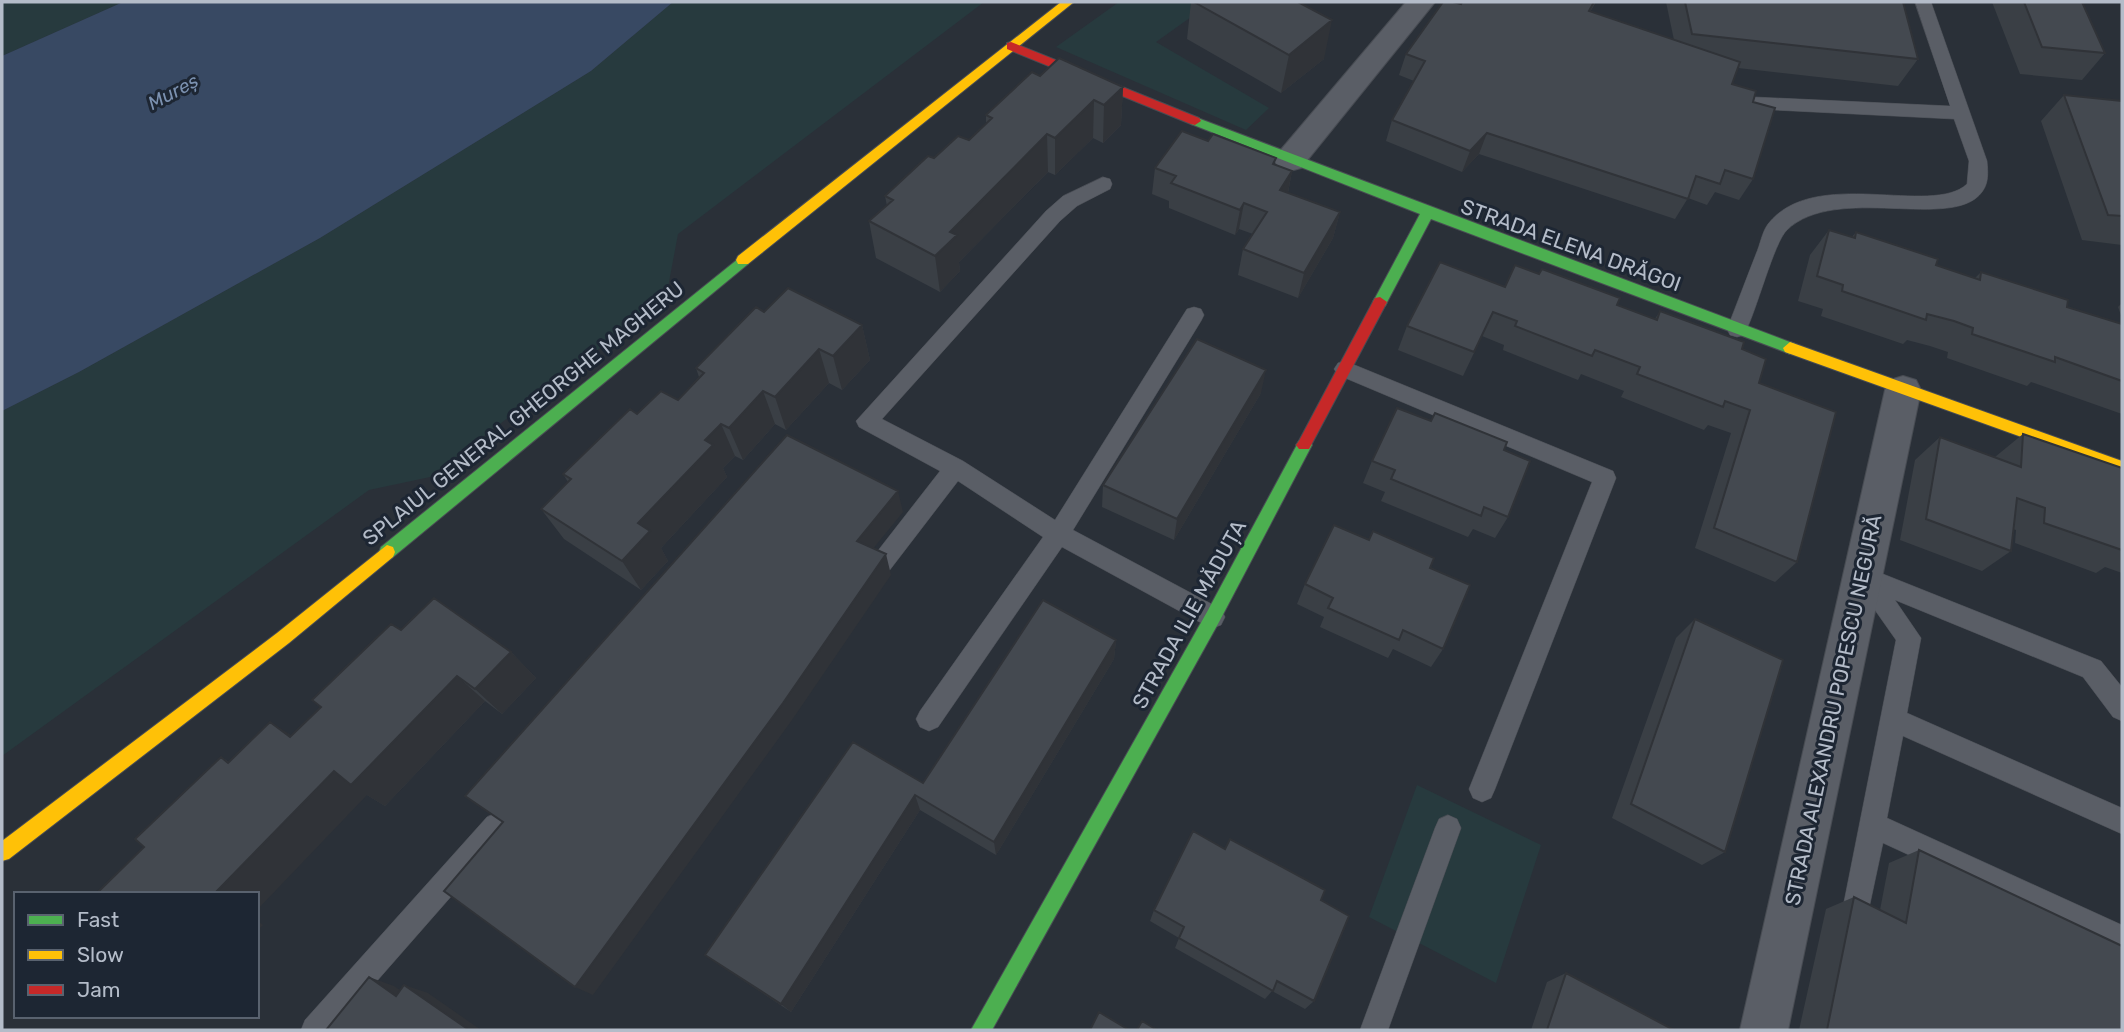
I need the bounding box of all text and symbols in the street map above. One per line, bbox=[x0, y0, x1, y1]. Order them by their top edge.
water label: Mureș bbox=[144, 69, 203, 115]
street label: STRADA ELENA DRĂGOI bbox=[1457, 193, 1685, 297]
street label: SPLAIUL GENERAL GHEORGHE MAGHERU bbox=[357, 276, 689, 550]
street label: STRADA ALEXANDRU POPESCU NEGURĂ bbox=[1779, 512, 1887, 908]
street label: STRADA ILIE MĂDUȚA bbox=[1127, 515, 1251, 713]
legend bbox=[14, 892, 259, 1018]
text: Fast bbox=[77, 907, 119, 932]
text: Slow bbox=[77, 942, 124, 967]
text: Jam bbox=[77, 977, 121, 1002]

